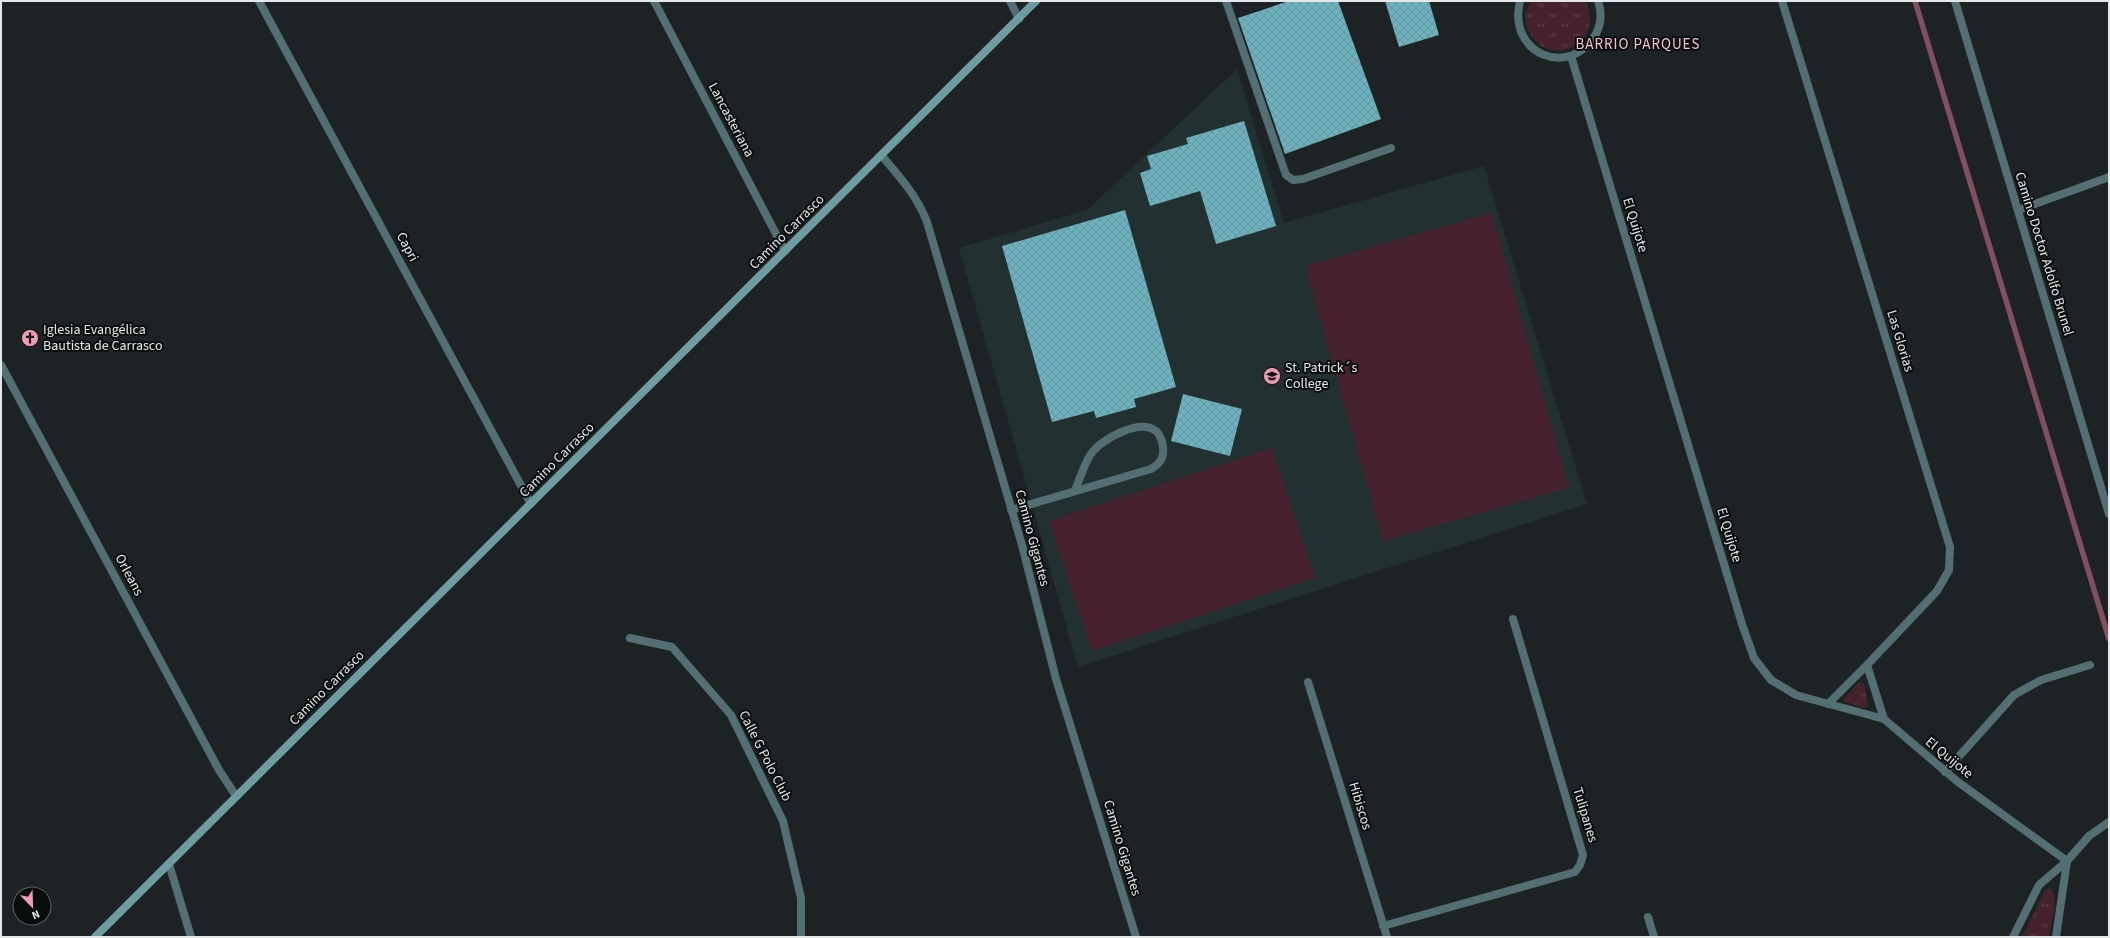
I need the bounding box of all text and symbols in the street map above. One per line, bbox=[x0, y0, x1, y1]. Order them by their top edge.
district label: BARRIO PARQUES bbox=[1576, 34, 1700, 55]
street label: Lancasteriana bbox=[703, 79, 759, 161]
street label: Camino Doctor Adolfo Brunel bbox=[2010, 170, 2079, 339]
street label: Camino Carrasco bbox=[745, 190, 829, 274]
street label: El Quijote bbox=[1617, 195, 1653, 255]
street label: Capri bbox=[391, 229, 423, 265]
street label: Las Glorias bbox=[1881, 308, 1919, 374]
place label: Iglesia Evangélica Bautista de Carrasco bbox=[43, 320, 163, 356]
church icon: Iglesia Evangélica Bautista de Carrasco bbox=[20, 328, 40, 348]
place label: St. Patrick´s College bbox=[1285, 358, 1357, 394]
school or university icon: St. Patrick´s College bbox=[1262, 366, 1282, 386]
street label: Camino Carrasco bbox=[515, 418, 599, 502]
street label: Camino Gigantes bbox=[1010, 488, 1055, 589]
street label: El Quijote bbox=[1711, 505, 1747, 565]
street label: Orleans bbox=[110, 550, 148, 600]
street label: Camino Carrasco bbox=[285, 646, 369, 730]
street label: Calle G Polo Club bbox=[734, 707, 797, 805]
street label: El Quijote bbox=[1921, 732, 1977, 784]
street label: Hibiscos bbox=[1343, 780, 1377, 833]
street label: Tulipanes bbox=[1567, 785, 1603, 845]
street label: Camino Gigantes bbox=[1098, 798, 1146, 898]
north arrow bbox=[12, 886, 52, 926]
text: N bbox=[29, 906, 42, 923]

